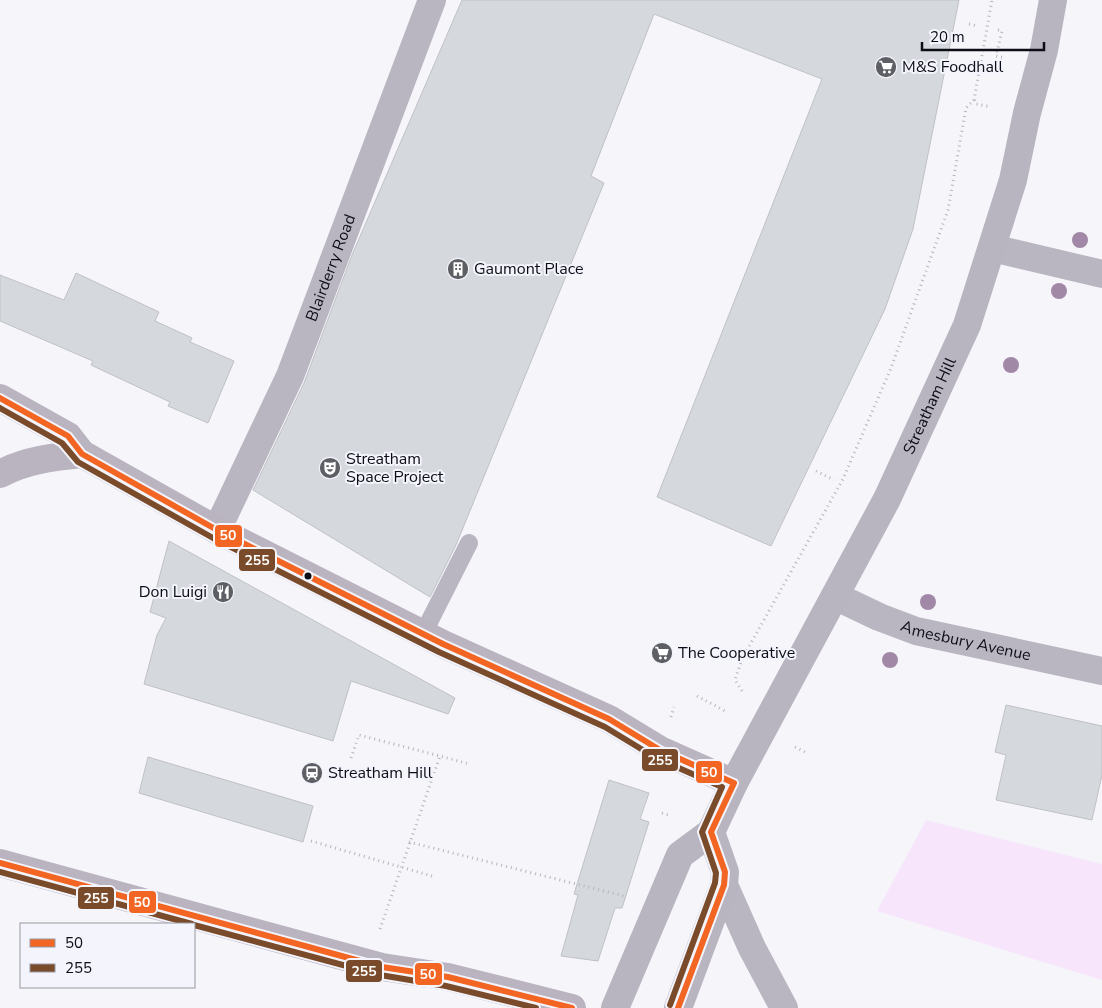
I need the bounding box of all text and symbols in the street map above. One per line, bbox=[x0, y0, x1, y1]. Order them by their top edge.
scale bar bbox=[922, 20, 1044, 52]
text: 20 m bbox=[930, 27, 965, 47]
supermarket icon: M&S Foodhall bbox=[874, 55, 898, 79]
place label: M&S Foodhall bbox=[902, 56, 1004, 78]
street label: Blairderry Road bbox=[301, 211, 361, 325]
building icon: Gaumont Place bbox=[446, 257, 470, 281]
place label: Gaumont Place bbox=[474, 258, 584, 280]
street label: Streatham Hill bbox=[898, 354, 962, 458]
place label: Streatham Space Project bbox=[346, 448, 444, 488]
theatre icon: Streatham Space Project bbox=[318, 456, 342, 480]
line badge: 50 bbox=[214, 524, 243, 548]
text: 50 bbox=[220, 526, 236, 545]
line badge: 255 bbox=[238, 548, 276, 572]
text: 255 bbox=[244, 551, 270, 570]
unlabelled marker bbox=[303, 571, 313, 581]
restaurant icon: Don Luigi bbox=[211, 580, 235, 604]
place label: Don Luigi bbox=[139, 581, 207, 603]
street label: Amesbury Avenue bbox=[897, 615, 1033, 666]
supermarket icon: The Cooperative bbox=[650, 641, 674, 665]
place label: The Cooperative bbox=[678, 642, 795, 664]
line badge: 255 bbox=[641, 748, 679, 772]
text: 255 bbox=[647, 751, 673, 770]
line badge: 50 bbox=[695, 760, 723, 784]
station icon: Streatham Hill bbox=[300, 761, 324, 785]
place label: Streatham Hill bbox=[328, 762, 433, 784]
text: 50 bbox=[701, 763, 717, 782]
line badge: 255 bbox=[77, 886, 115, 910]
text: 255 bbox=[83, 889, 109, 908]
line badge: 50 bbox=[128, 890, 157, 914]
text: 50 bbox=[134, 893, 150, 912]
legend bbox=[20, 923, 195, 988]
text: 50 bbox=[65, 933, 83, 953]
text: 255 bbox=[65, 958, 92, 978]
line badge: 255 bbox=[345, 959, 383, 983]
text: 255 bbox=[351, 962, 377, 981]
line badge: 50 bbox=[414, 962, 443, 986]
text: 50 bbox=[420, 965, 436, 984]

